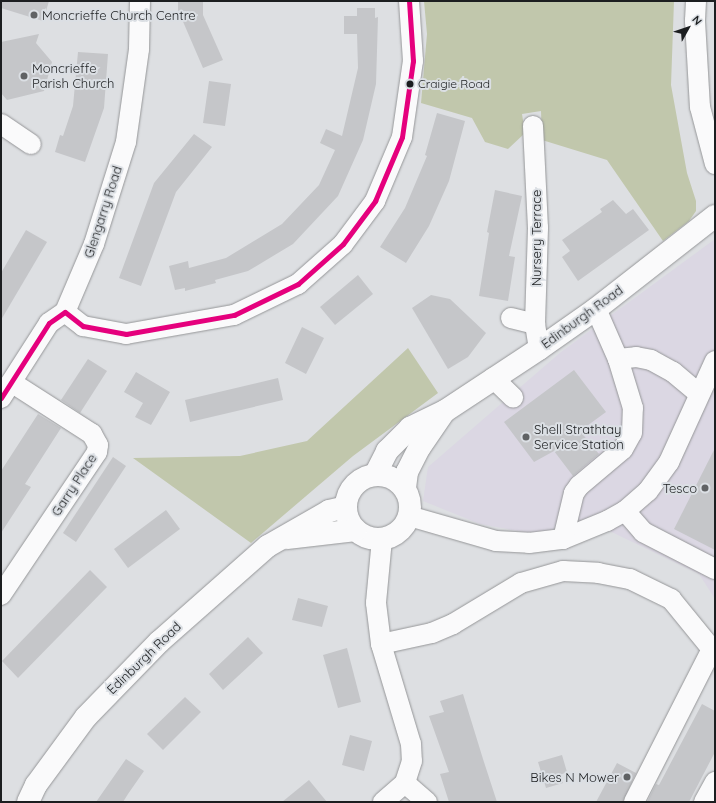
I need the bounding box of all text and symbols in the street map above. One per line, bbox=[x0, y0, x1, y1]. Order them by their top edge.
place label: Moncrieffe Church Centre bbox=[42, 7, 196, 23]
north arrow bbox=[668, 8, 708, 48]
marker: Moncrieffe Church Centre bbox=[29, 10, 39, 20]
text: N bbox=[689, 13, 705, 28]
place label: Moncrieffe Parish Church bbox=[32, 61, 114, 92]
marker: Moncrieffe Parish Church bbox=[19, 71, 29, 81]
place label: Craigie Road bbox=[418, 77, 490, 91]
marker: Craigie Road bbox=[405, 79, 415, 89]
street label: Glengarry Road bbox=[81, 164, 125, 260]
street label: Nursery Terrace bbox=[528, 190, 544, 286]
street label: Edinburgh Road bbox=[538, 282, 626, 352]
place label: Shell Strathtay Service Station bbox=[534, 422, 624, 453]
marker: Shell Strathtay Service Station bbox=[521, 432, 531, 442]
street label: Garry Place bbox=[48, 451, 100, 519]
place label: Tesco bbox=[663, 480, 697, 496]
marker: Tesco bbox=[700, 483, 710, 493]
street label: Edinburgh Road bbox=[104, 619, 184, 697]
place label: Bikes N Mower bbox=[530, 769, 619, 785]
marker: Bikes N Mower bbox=[622, 772, 632, 782]

